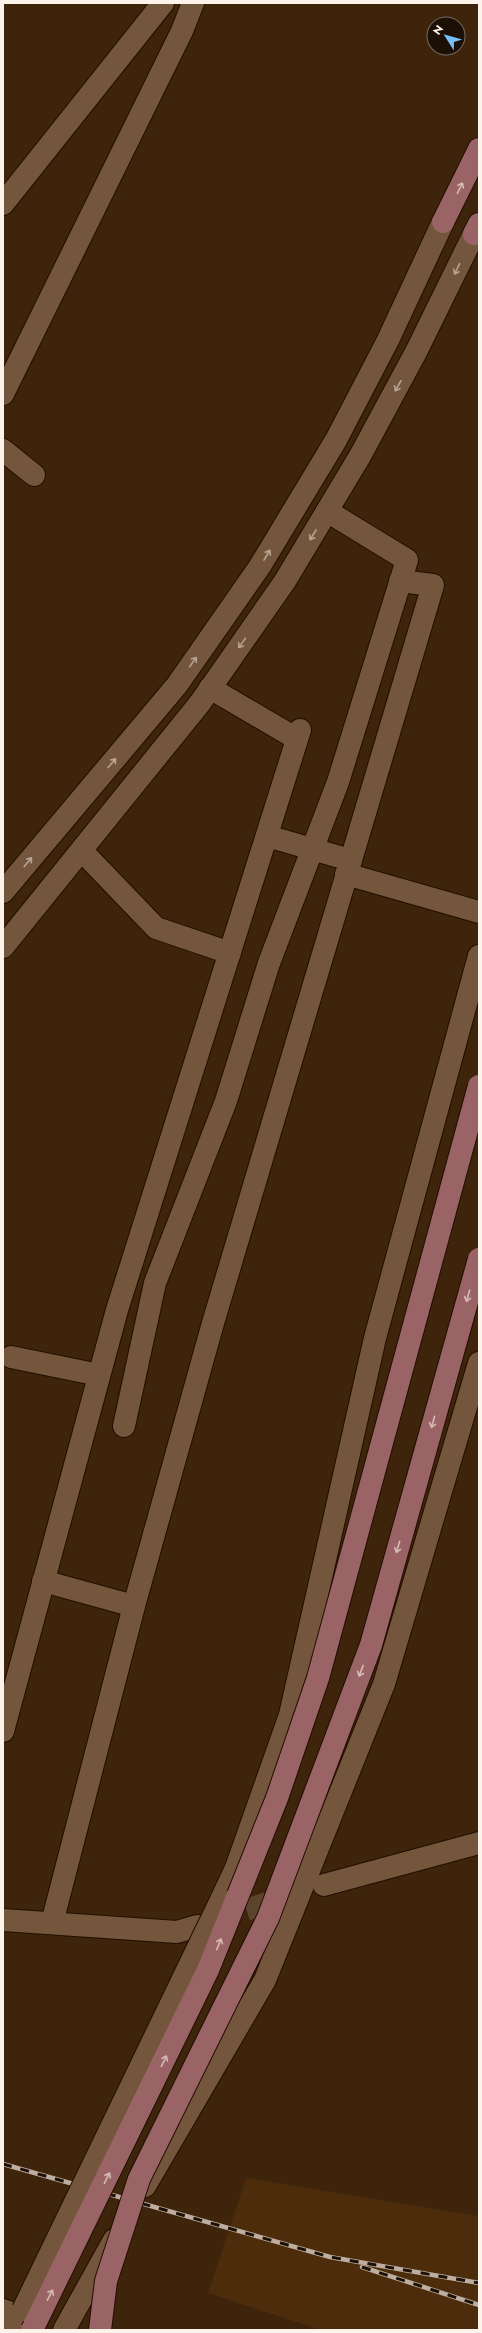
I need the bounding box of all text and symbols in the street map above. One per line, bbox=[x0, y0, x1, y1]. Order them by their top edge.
north arrow bbox=[426, 16, 466, 56]
text: N bbox=[429, 22, 447, 38]
one-way arrow bbox=[457, 182, 464, 194]
one-way arrow bbox=[453, 263, 460, 275]
one-way arrow bbox=[394, 379, 402, 391]
one-way arrow bbox=[308, 529, 316, 541]
one-way arrow bbox=[264, 549, 272, 561]
one-way arrow bbox=[238, 638, 246, 649]
one-way arrow bbox=[189, 656, 197, 667]
one-way arrow bbox=[107, 757, 116, 768]
one-way arrow bbox=[24, 857, 33, 867]
one-way arrow bbox=[464, 1290, 472, 1303]
one-way arrow bbox=[429, 1415, 437, 1428]
one-way arrow bbox=[394, 1540, 401, 1553]
one-way arrow bbox=[356, 1665, 364, 1677]
one-way arrow bbox=[215, 1938, 223, 1950]
one-way arrow bbox=[161, 2056, 168, 2068]
one-way arrow bbox=[104, 2173, 111, 2185]
one-way arrow bbox=[47, 2289, 54, 2301]

